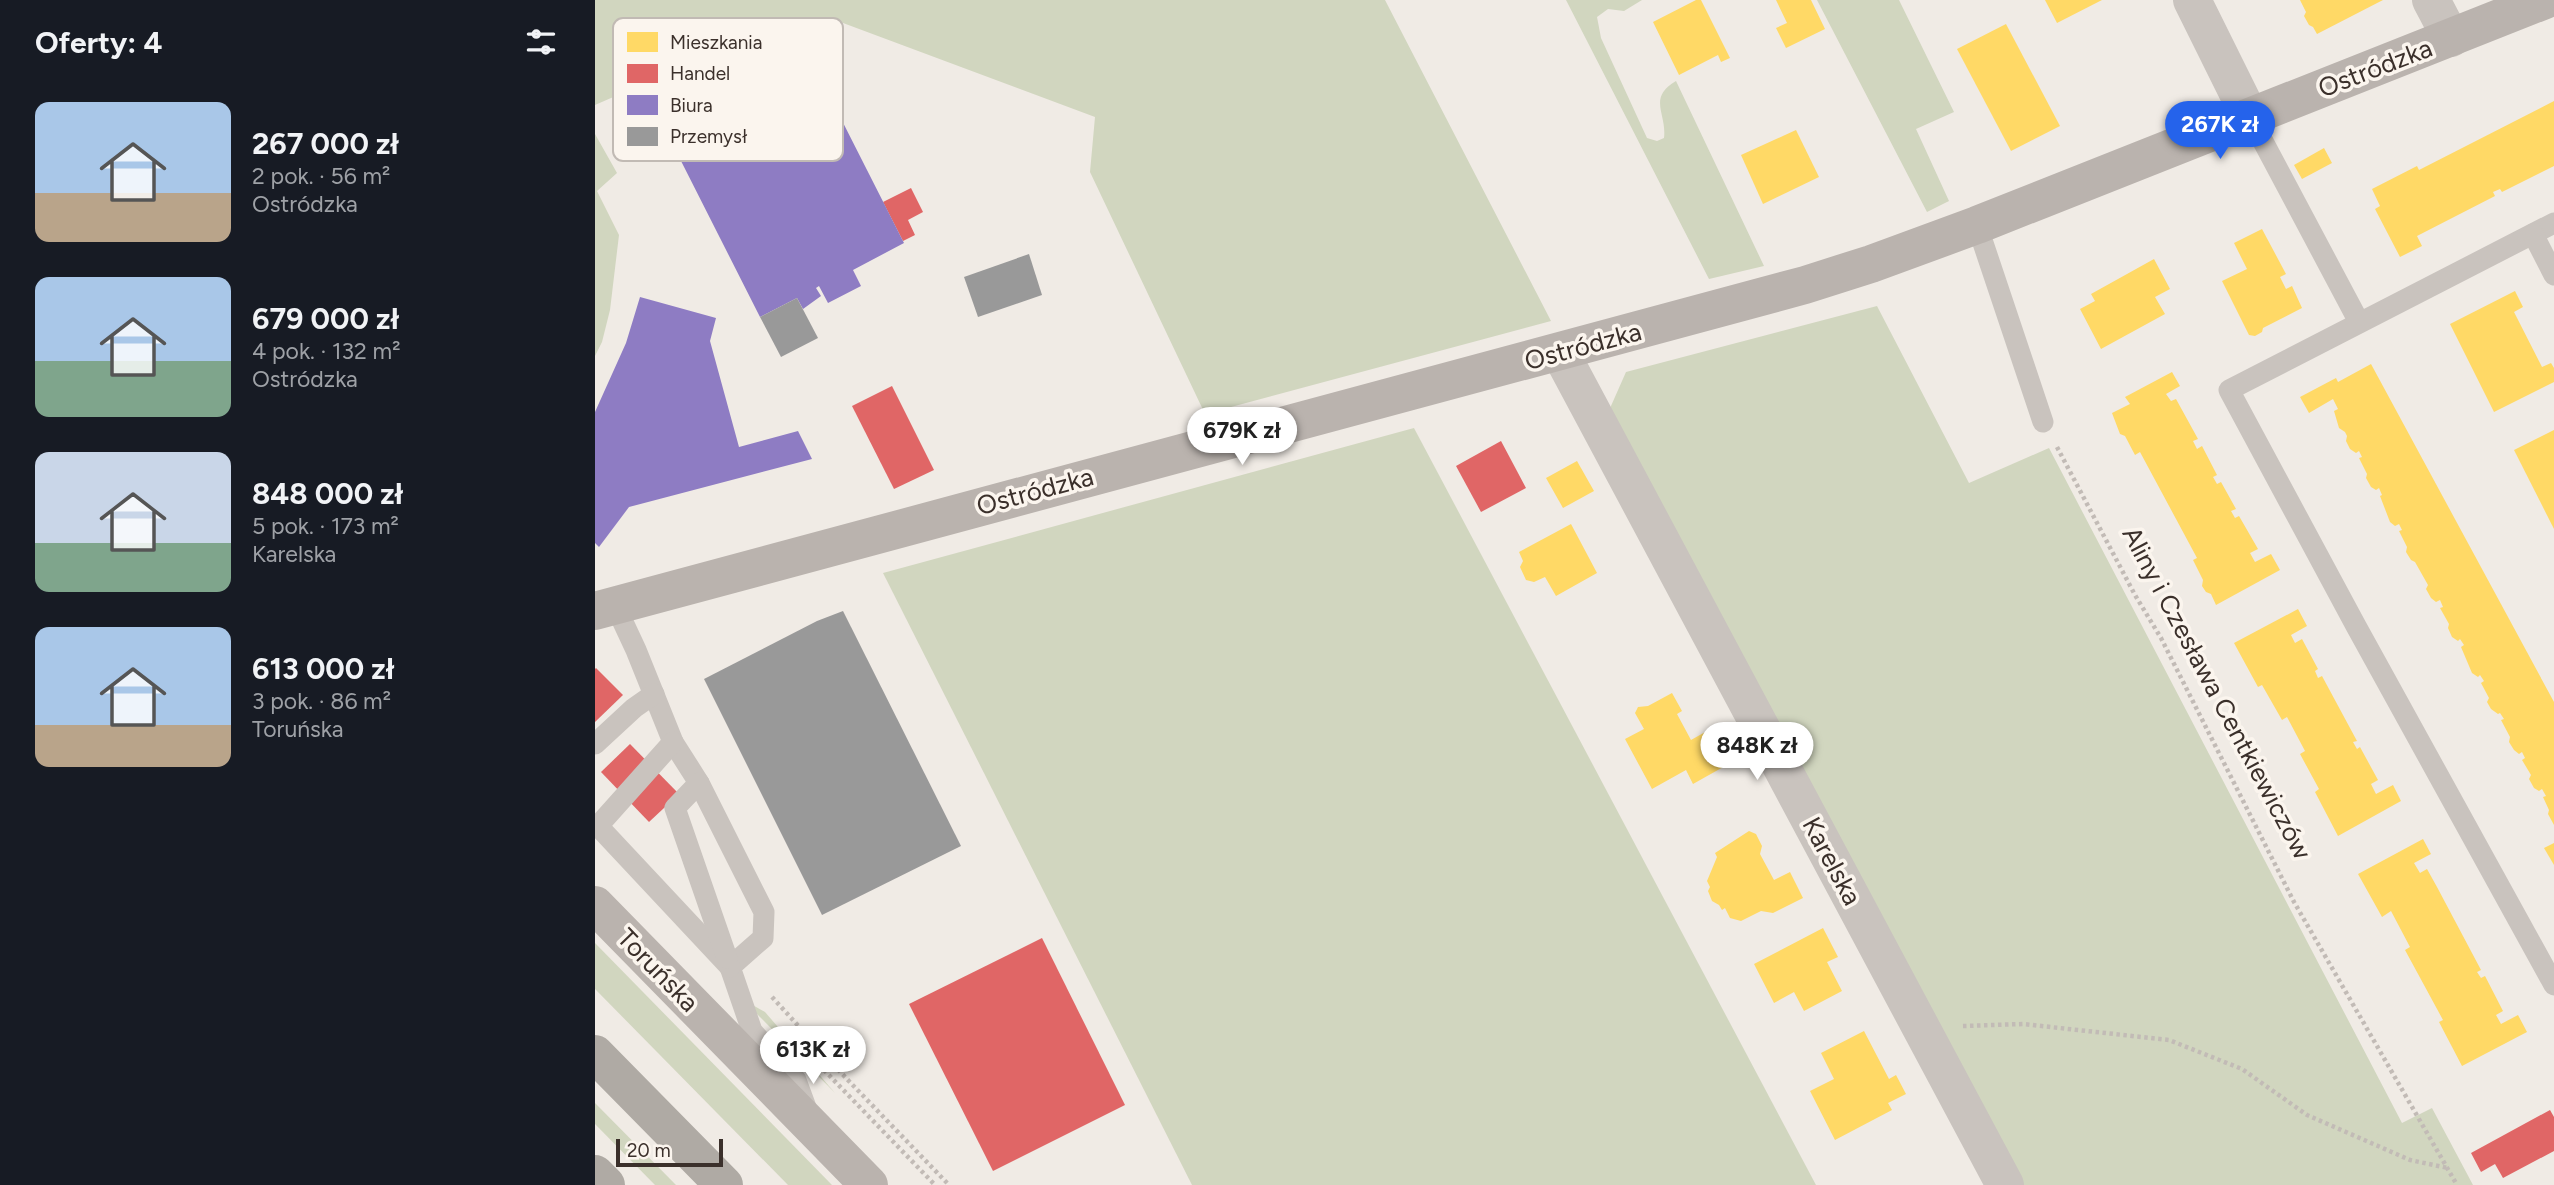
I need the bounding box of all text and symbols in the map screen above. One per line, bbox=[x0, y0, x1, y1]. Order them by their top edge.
legend bbox=[613, 18, 843, 161]
icon: filters bbox=[522, 23, 560, 61]
text: Oferty: 4 bbox=[35, 24, 163, 61]
text: Mieszkania bbox=[670, 31, 762, 54]
street label: Ostródzka bbox=[2313, 32, 2437, 104]
text: Handel bbox=[670, 62, 730, 85]
text: Biura bbox=[670, 94, 713, 117]
pin: 267K zł bbox=[2155, 102, 2285, 161]
text: 267K zł bbox=[2181, 110, 2259, 138]
text: 267 000 zł bbox=[252, 125, 399, 162]
text: Przemysł bbox=[670, 125, 748, 148]
icon: home bbox=[91, 130, 175, 214]
text: 2 pok. · 56 m² bbox=[252, 162, 390, 190]
text: Ostródzka bbox=[252, 190, 358, 218]
text: 679 000 zł bbox=[252, 300, 399, 337]
icon: home bbox=[91, 305, 175, 389]
street label: Ostródzka bbox=[1521, 315, 1645, 377]
text: 4 pok. · 132 m² bbox=[252, 337, 400, 365]
text: Ostródzka bbox=[252, 365, 358, 393]
pin: 679K zł bbox=[1177, 407, 1307, 467]
text: 679K zł bbox=[1203, 416, 1281, 444]
street label: Ostródzka bbox=[973, 460, 1097, 522]
text: 848 000 zł bbox=[252, 475, 403, 512]
icon: home bbox=[91, 480, 175, 564]
text: 5 pok. · 173 m² bbox=[252, 512, 399, 540]
street label: Aliny i Czesława Centkiewiczów bbox=[2115, 521, 2319, 865]
text: Karelska bbox=[252, 540, 336, 568]
text: 613 000 zł bbox=[252, 650, 394, 687]
icon: home bbox=[91, 655, 175, 739]
text: 3 pok. · 86 m² bbox=[252, 687, 391, 715]
text: Toruńska bbox=[252, 715, 343, 743]
pin: 848K zł bbox=[1692, 722, 1822, 782]
text: 848K zł bbox=[1716, 731, 1798, 759]
street label: Karelska bbox=[1795, 811, 1869, 911]
street label: Toruńska bbox=[611, 922, 705, 1018]
pin: 613K zł bbox=[748, 1026, 878, 1086]
text: 613K zł bbox=[776, 1035, 850, 1063]
scale bar bbox=[616, 1136, 723, 1168]
text: 20 m bbox=[627, 1139, 671, 1162]

